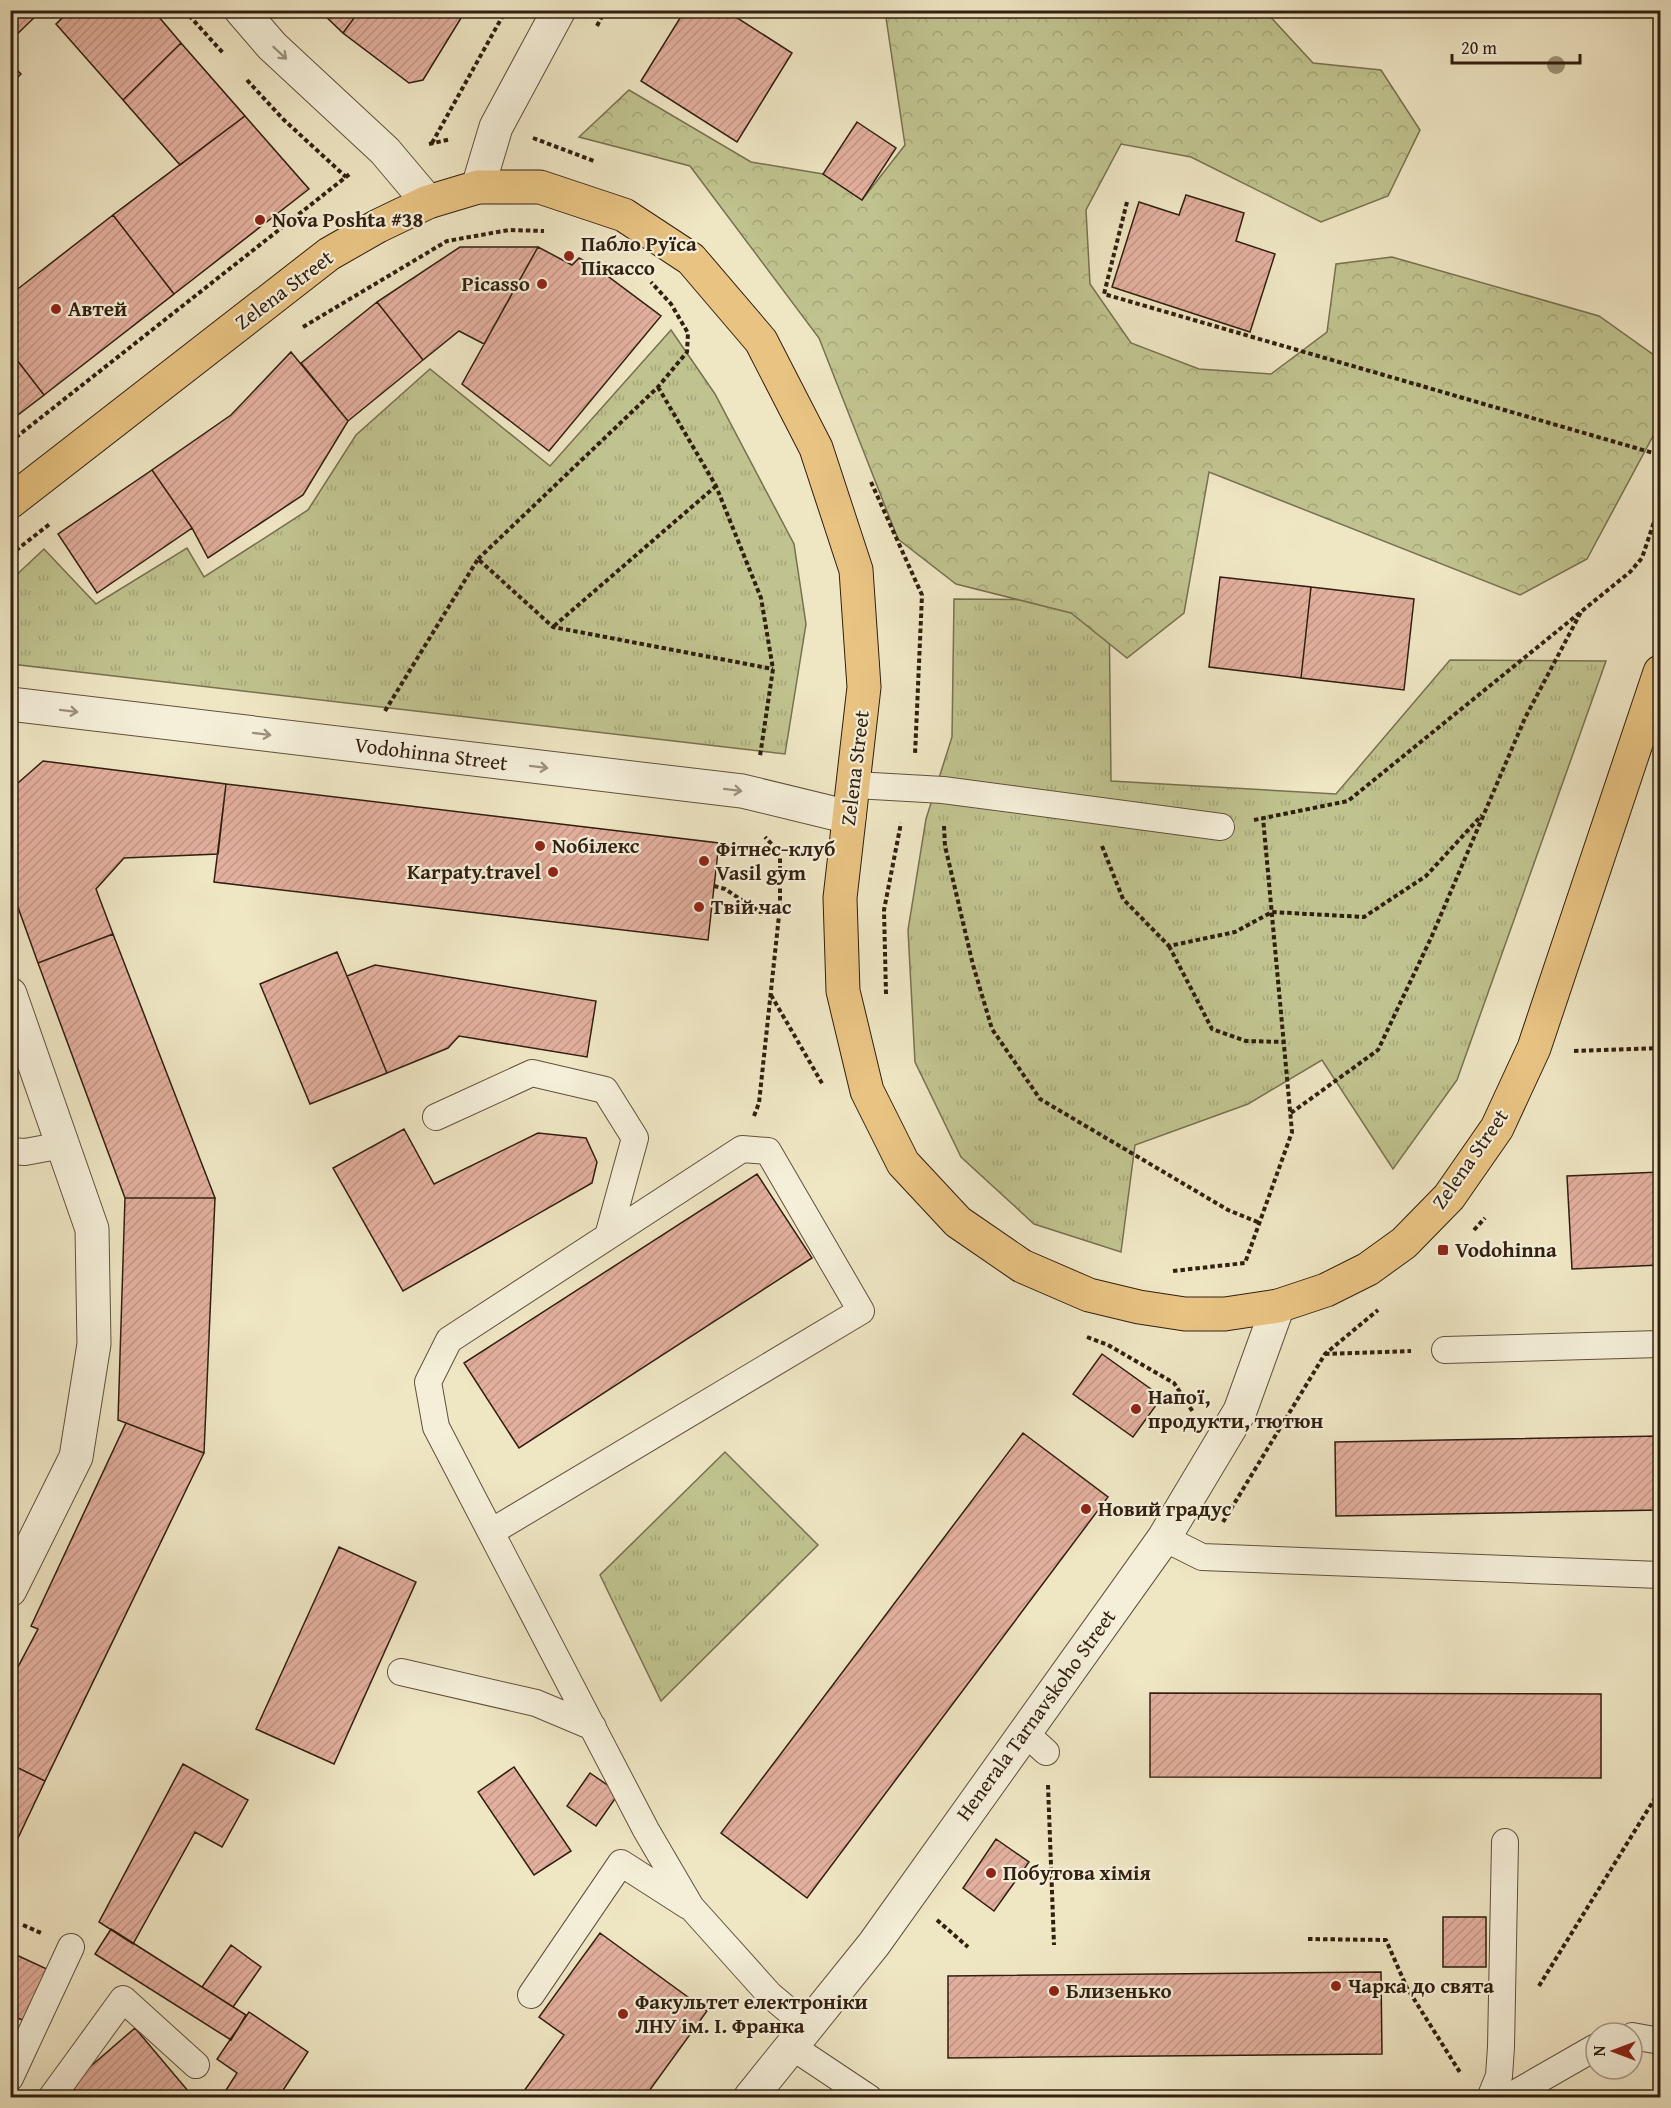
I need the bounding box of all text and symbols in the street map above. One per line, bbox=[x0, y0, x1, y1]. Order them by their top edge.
scale bar bbox=[1452, 27, 1580, 65]
text: 20 m bbox=[1461, 34, 1497, 61]
one-way arrow bbox=[272, 46, 287, 60]
place label: Nova Poshta #38 bbox=[272, 204, 423, 235]
marker: Nova Poshta #38 bbox=[253, 213, 267, 227]
place label: Пабло Руїса Пікассо bbox=[581, 228, 697, 283]
street label: Zelena Street bbox=[228, 242, 340, 337]
marker: Пабло Руїса Пікассо bbox=[562, 249, 576, 263]
place label: Picasso bbox=[462, 268, 530, 299]
marker: Picasso bbox=[535, 277, 549, 291]
place label: Автей bbox=[68, 293, 127, 324]
marker: Автей bbox=[49, 302, 63, 316]
one-way arrow bbox=[58, 705, 78, 716]
street label: Zelena Street bbox=[832, 708, 877, 828]
one-way arrow bbox=[252, 728, 272, 739]
street label: Vodohinna Street bbox=[353, 729, 510, 778]
one-way arrow bbox=[529, 761, 549, 772]
one-way arrow bbox=[722, 785, 742, 796]
place label: Nобілекс bbox=[552, 830, 640, 861]
place label: Фітнес-клуб Vasil gym bbox=[716, 833, 835, 888]
marker: Nобілекс bbox=[533, 839, 547, 853]
marker: Фітнес-клуб Vasil gym bbox=[697, 854, 711, 868]
place label: Karpaty.travel bbox=[407, 856, 541, 887]
marker: Karpaty.travel bbox=[546, 865, 560, 879]
place label: Твій час bbox=[711, 891, 792, 922]
marker: Твій час bbox=[692, 900, 706, 914]
street label: Zelena Street bbox=[1424, 1102, 1516, 1215]
place label: Vodohinna bbox=[1455, 1234, 1557, 1265]
marker: Vodohinna bbox=[1436, 1243, 1450, 1257]
place label: Напої, продукти, тютюн bbox=[1148, 1381, 1323, 1436]
marker: Напої, продукти, тютюн bbox=[1129, 1402, 1143, 1416]
place label: Новий градус bbox=[1098, 1493, 1232, 1524]
marker: Новий градус bbox=[1079, 1502, 1093, 1516]
street label: Henerala Tarnavskoho Street bbox=[948, 1602, 1123, 1827]
place label: Побутова хімія bbox=[1003, 1857, 1151, 1888]
marker: Побутова хімія bbox=[984, 1866, 998, 1880]
place label: Чарка до свята bbox=[1348, 1970, 1494, 2001]
place label: Близенько bbox=[1066, 1975, 1172, 2006]
marker: Чарка до свята bbox=[1329, 1979, 1343, 1993]
marker: Близенько bbox=[1047, 1984, 1061, 1998]
place label: Факультет електроніки ЛНУ ім. І. Франка bbox=[635, 1986, 868, 2041]
marker: Факультет електроніки ЛНУ ім. І. Франка bbox=[616, 2007, 630, 2021]
north arrow bbox=[1584, 2021, 1644, 2081]
text: N bbox=[1587, 2045, 1611, 2056]

